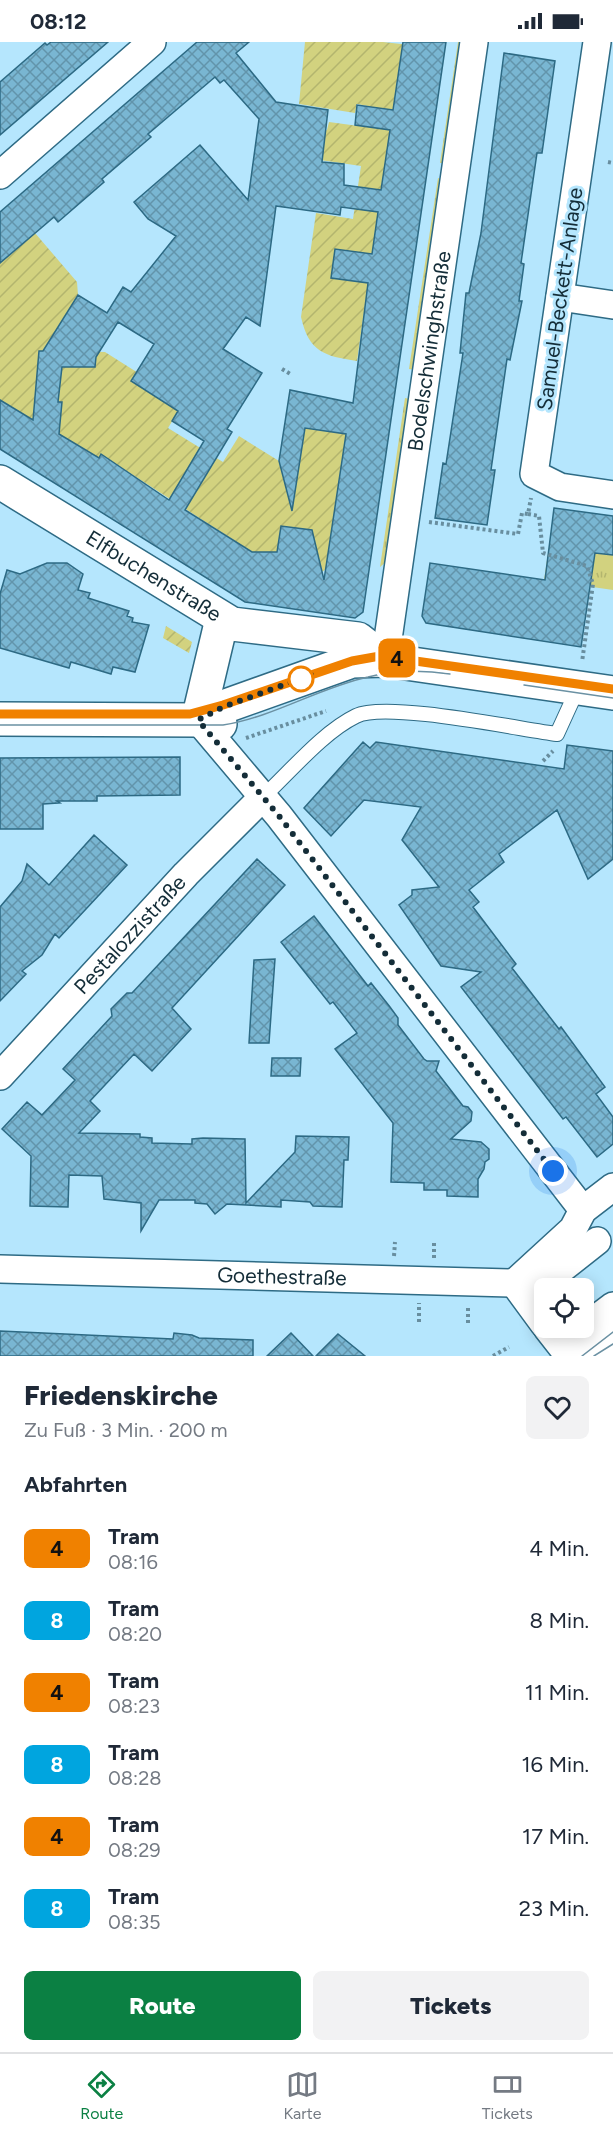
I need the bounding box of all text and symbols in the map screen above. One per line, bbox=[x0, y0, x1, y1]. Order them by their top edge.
text: 08:12 bbox=[30, 8, 86, 35]
street label: Samuel-Beckett-Anlage bbox=[531, 186, 588, 412]
street label: Bodelschwinghstraße bbox=[402, 249, 456, 453]
street label: Elfbuchenstraße bbox=[82, 525, 226, 626]
line badge: 4 bbox=[378, 638, 416, 678]
text: 4 bbox=[390, 646, 404, 671]
unlabelled marker bbox=[288, 666, 314, 692]
street label: Pestalozzistraße bbox=[69, 870, 191, 999]
your location bbox=[538, 1156, 568, 1186]
street label: Goethestraße bbox=[217, 1262, 347, 1290]
map controls bbox=[534, 1278, 594, 1338]
button: locate bbox=[534, 1278, 594, 1338]
button: heart bbox=[526, 1376, 589, 1439]
text: Friedenskirche bbox=[24, 1378, 218, 1412]
text: Zu Fuß · 3 Min. · 200 m bbox=[24, 1418, 227, 1442]
text: Abfahrten bbox=[24, 1471, 127, 1498]
text: Tram bbox=[108, 1523, 159, 1550]
text: 4 Min. bbox=[529, 1535, 589, 1562]
text: 4 bbox=[50, 1536, 64, 1561]
text: 08:16 bbox=[108, 1550, 158, 1574]
text: Tram bbox=[108, 1595, 159, 1622]
text: 8 Min. bbox=[529, 1607, 589, 1634]
text: 8 bbox=[51, 1608, 63, 1633]
text: 08:20 bbox=[108, 1622, 162, 1646]
text: Tram bbox=[108, 1667, 159, 1694]
text: 11 Min. bbox=[525, 1679, 589, 1706]
text: 4 bbox=[50, 1680, 64, 1705]
text: 08:23 bbox=[108, 1694, 160, 1718]
text: Tram bbox=[108, 1739, 159, 1766]
text: 16 Min. bbox=[521, 1751, 589, 1778]
text: 8 bbox=[51, 1752, 63, 1777]
text: 08:28 bbox=[108, 1766, 162, 1790]
text: Tram bbox=[108, 1811, 159, 1838]
text: 17 Min. bbox=[522, 1823, 589, 1850]
text: 4 bbox=[50, 1824, 64, 1849]
text: 08:29 bbox=[108, 1838, 161, 1862]
text: Tram bbox=[108, 1883, 159, 1910]
text: 23 Min. bbox=[519, 1895, 589, 1922]
text: 8 bbox=[51, 1896, 63, 1921]
text: 08:35 bbox=[108, 1910, 161, 1934]
button: Route bbox=[24, 1971, 301, 2040]
button: Tickets bbox=[313, 1971, 589, 2040]
tab: Route bbox=[80, 2068, 123, 2123]
tab: Karte bbox=[283, 2068, 321, 2123]
tab: Tickets bbox=[482, 2068, 533, 2123]

